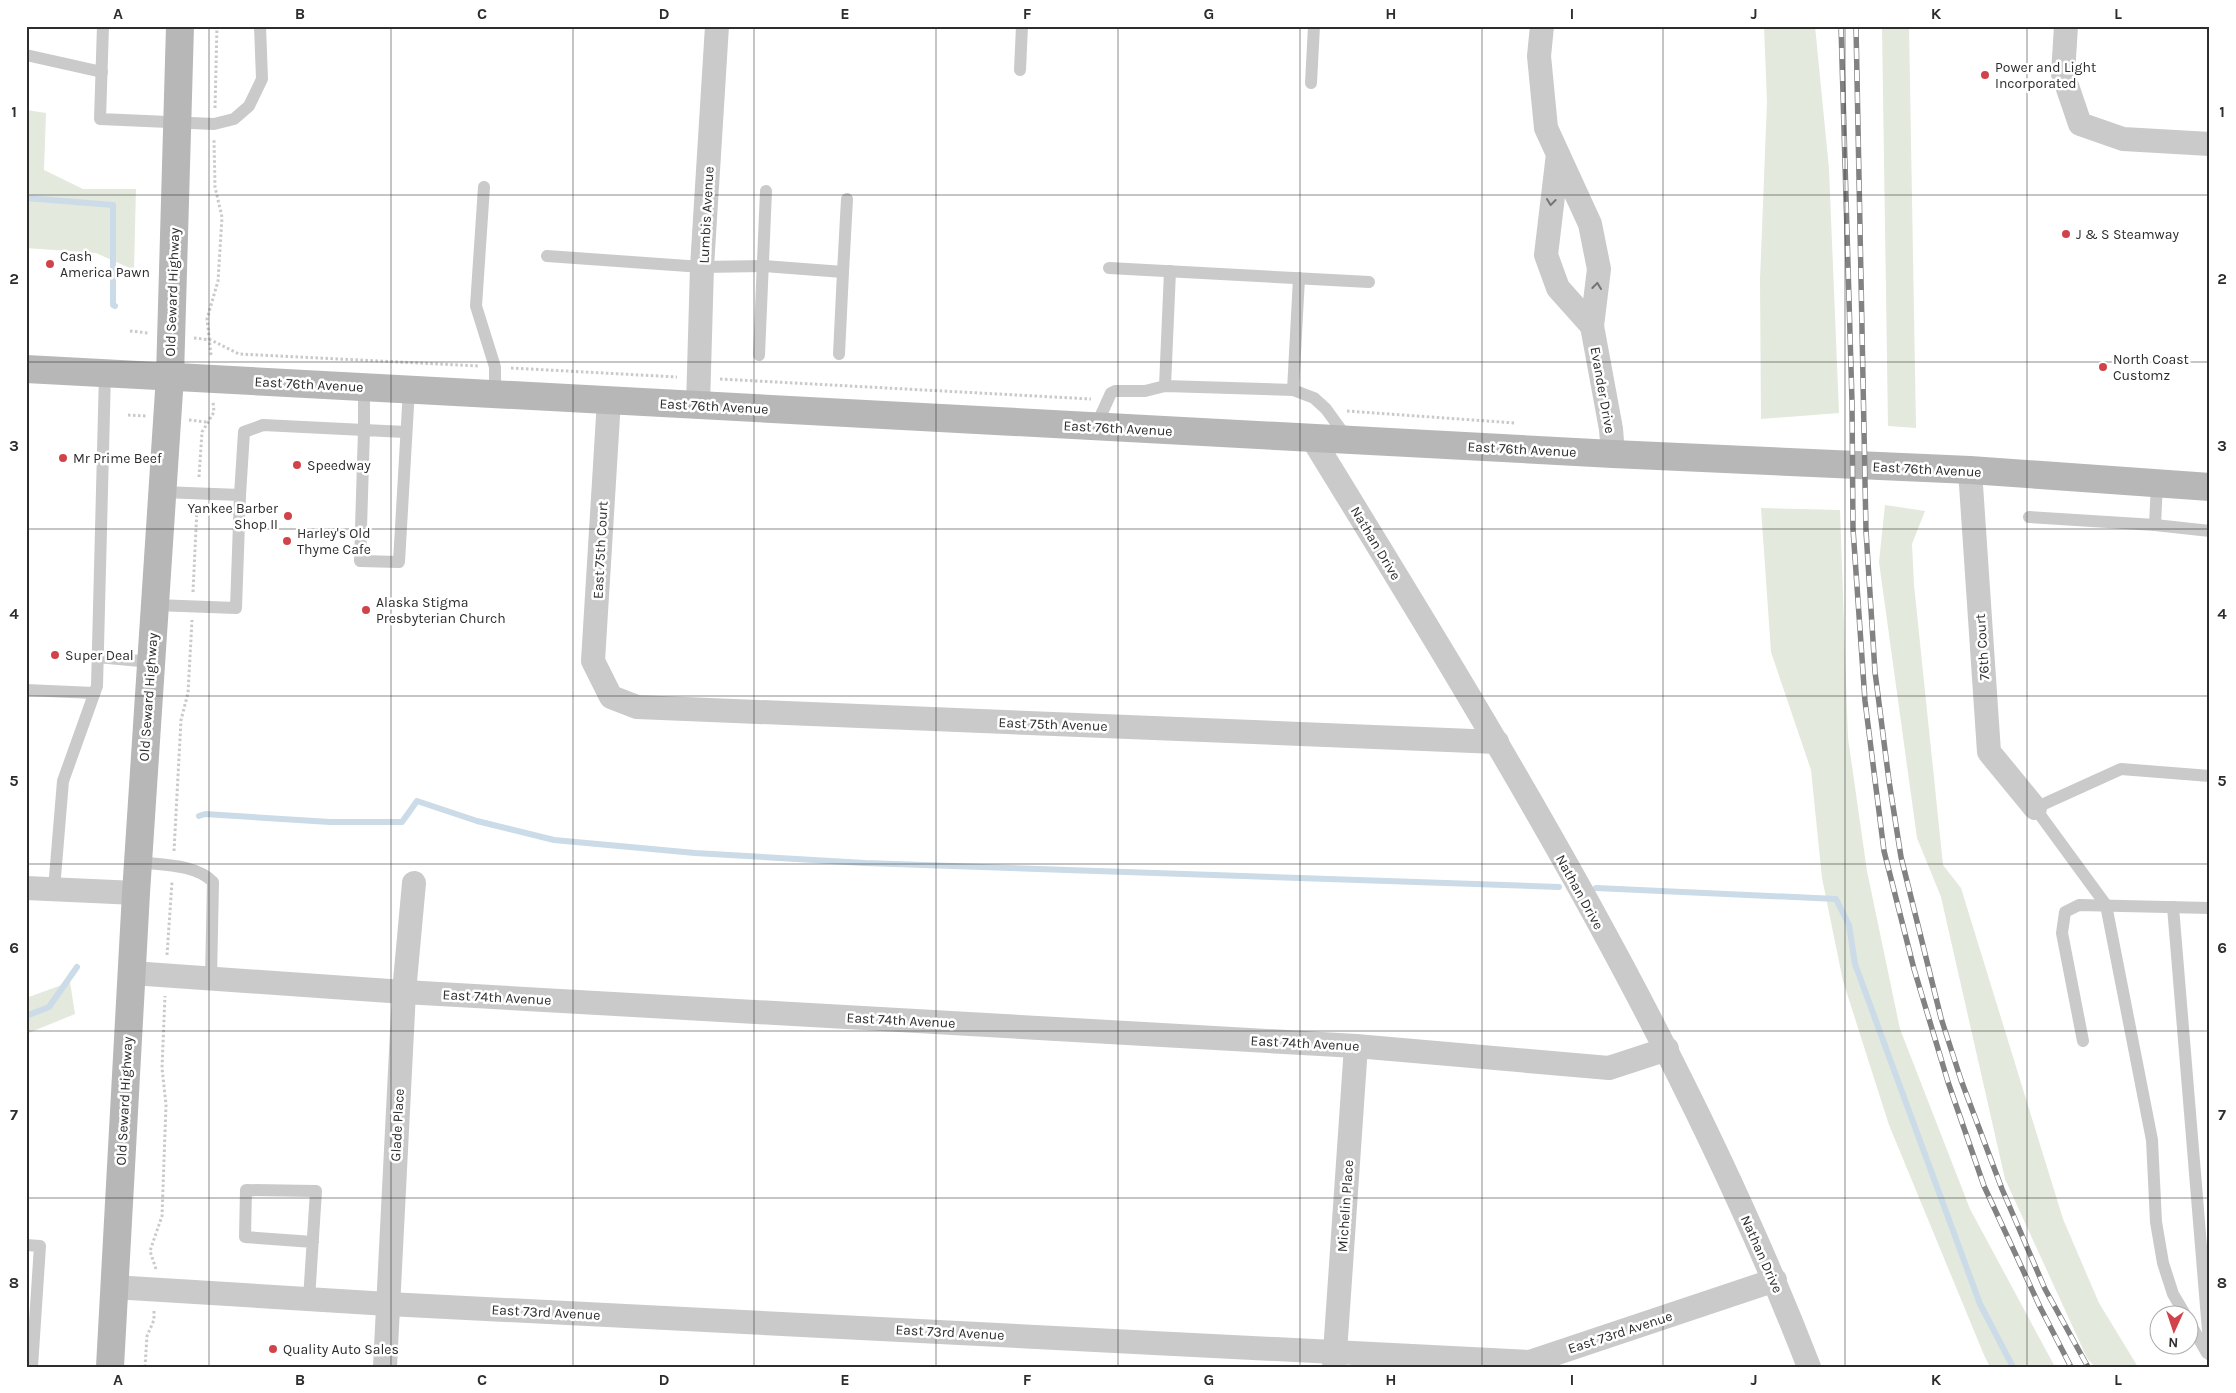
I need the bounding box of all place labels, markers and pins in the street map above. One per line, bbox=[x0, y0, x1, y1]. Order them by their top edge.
place label: Power and Light Incorporated bbox=[1995, 59, 2096, 92]
marker: Power and Light Incorporated bbox=[1979, 69, 1991, 81]
place label: J & S Steamway bbox=[2076, 226, 2179, 243]
marker: J & S Steamway bbox=[2060, 228, 2072, 240]
place label: Cash America Pawn bbox=[60, 248, 150, 281]
marker: Cash America Pawn bbox=[44, 258, 56, 270]
place label: North Coast Customz bbox=[2113, 351, 2189, 384]
marker: North Coast Customz bbox=[2097, 361, 2109, 373]
place label: Mr Prime Beef bbox=[73, 450, 162, 467]
marker: Mr Prime Beef bbox=[57, 452, 69, 464]
place label: Speedway bbox=[307, 457, 371, 474]
marker: Speedway bbox=[291, 459, 303, 471]
place label: Yankee Barber Shop II bbox=[187, 500, 279, 533]
marker: Yankee Barber Shop II bbox=[282, 510, 294, 522]
place label: Harley's Old Thyme Cafe bbox=[297, 525, 371, 558]
marker: Harley's Old Thyme Cafe bbox=[281, 535, 293, 547]
place label: Alaska Stigma Presbyterian Church bbox=[376, 594, 506, 627]
marker: Alaska Stigma Presbyterian Church bbox=[360, 604, 372, 616]
place label: Super Deal bbox=[65, 647, 134, 664]
marker: Super Deal bbox=[49, 649, 61, 661]
place label: Quality Auto Sales bbox=[283, 1341, 399, 1358]
marker: Quality Auto Sales bbox=[267, 1343, 279, 1355]

